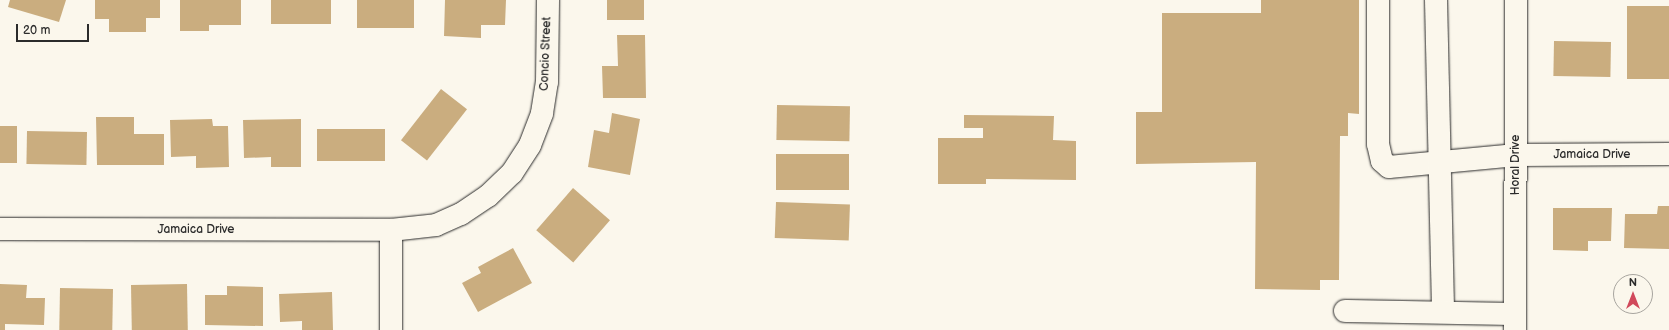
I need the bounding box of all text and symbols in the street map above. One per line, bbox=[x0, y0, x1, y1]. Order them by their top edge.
scale bar bbox=[18, 16, 91, 42]
street label: Concio Street bbox=[538, 17, 554, 91]
text: 20 m bbox=[23, 23, 50, 38]
street label: Horal Drive bbox=[1509, 135, 1523, 195]
street label: Jamaica Drive bbox=[1554, 148, 1630, 162]
street label: Jamaica Drive bbox=[158, 223, 234, 237]
north arrow bbox=[1613, 274, 1653, 314]
text: N bbox=[1629, 276, 1637, 289]

